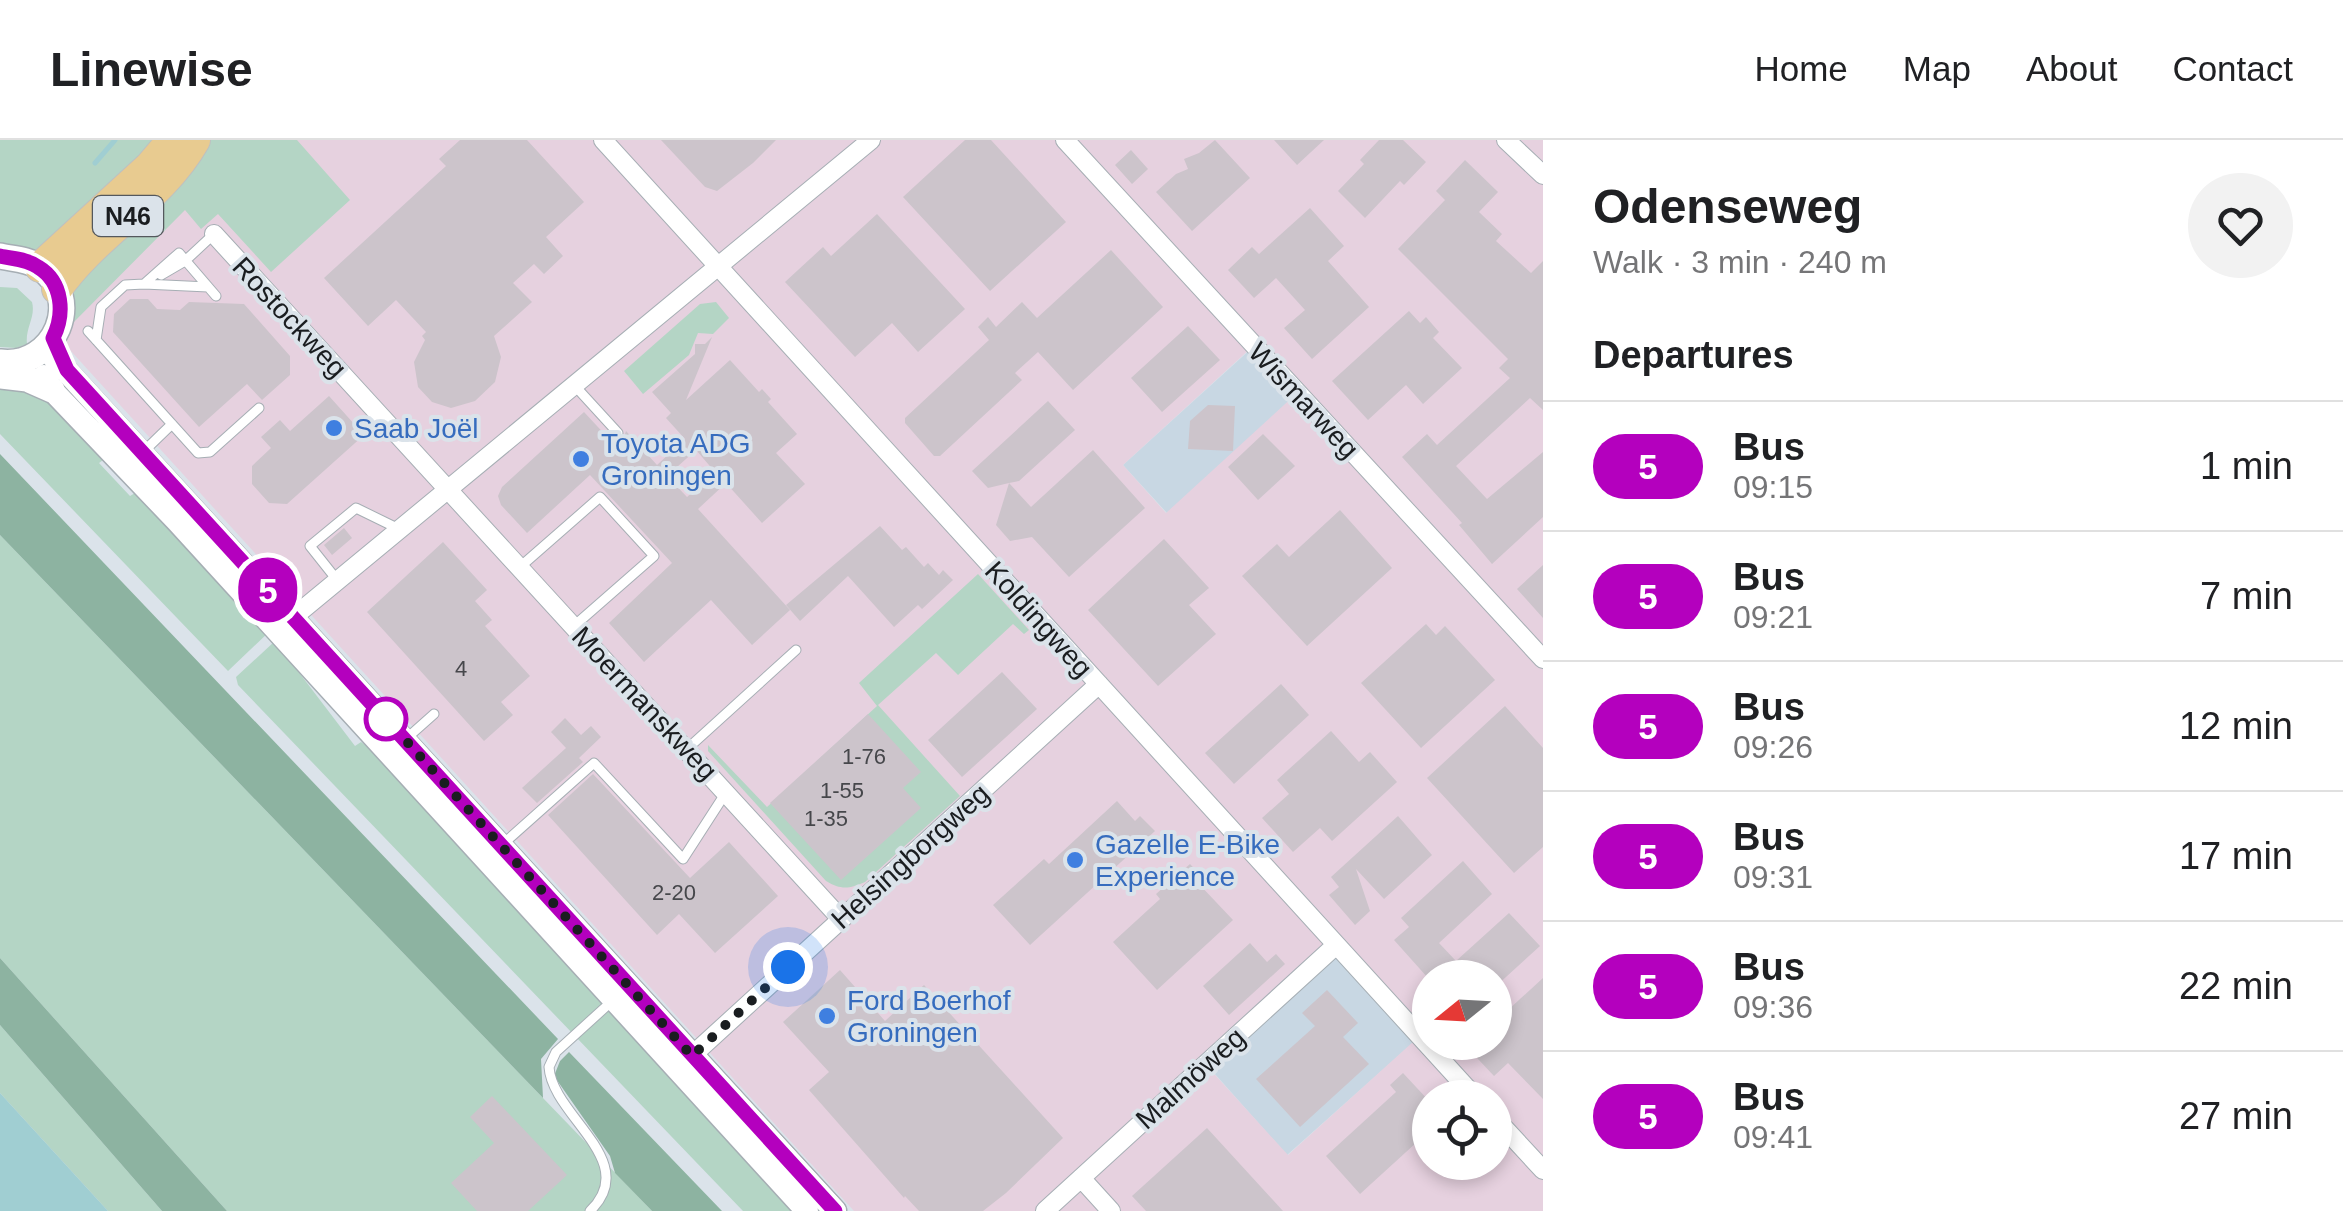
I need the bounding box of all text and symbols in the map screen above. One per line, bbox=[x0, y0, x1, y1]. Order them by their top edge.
text: Linewise bbox=[50, 43, 253, 96]
text: Home bbox=[1754, 49, 1848, 88]
text: Map bbox=[1903, 49, 1971, 88]
text: About bbox=[2026, 49, 2117, 88]
text: Contact bbox=[2172, 49, 2293, 88]
button: heart bbox=[2188, 173, 2293, 278]
text: Odenseweg bbox=[1593, 180, 1862, 233]
road number: N46 bbox=[93, 196, 163, 236]
text: Walk · 3 min · 240 m bbox=[1593, 244, 1887, 280]
street label: Rostockweg bbox=[226, 251, 353, 384]
text: Departures bbox=[1593, 334, 1794, 376]
street label: Wismarweg bbox=[1242, 336, 1365, 464]
place label: Saab Joël bbox=[354, 413, 479, 444]
marker: Saab Joël bbox=[323, 417, 345, 439]
text: Bus bbox=[1733, 426, 1805, 468]
place label: Toyota ADG Groningen bbox=[601, 428, 750, 491]
text: 1 min bbox=[2200, 445, 2293, 487]
text: 5 bbox=[1638, 447, 1658, 486]
marker: Toyota ADG Groningen bbox=[570, 448, 592, 470]
text: 09:15 bbox=[1733, 469, 1813, 505]
street label: Koldingweg bbox=[979, 555, 1099, 684]
text: Bus bbox=[1733, 556, 1805, 598]
line badge: 5 bbox=[236, 558, 300, 622]
text: 5 bbox=[258, 571, 278, 610]
text: 7 min bbox=[2200, 575, 2293, 617]
text: 5 bbox=[1638, 577, 1658, 616]
text: 09:21 bbox=[1733, 599, 1813, 635]
street label: Moermanskweg bbox=[566, 620, 723, 786]
house number: 4 bbox=[455, 656, 467, 681]
text: Bus bbox=[1733, 686, 1805, 728]
unlabelled marker bbox=[365, 698, 407, 740]
text: 12 min bbox=[2179, 705, 2293, 747]
text: 5 bbox=[1638, 707, 1658, 746]
text: 09:26 bbox=[1733, 729, 1813, 765]
house number: 1-76 bbox=[842, 744, 886, 769]
house number: 1-55 bbox=[820, 778, 864, 803]
street label: Helsingborgweg bbox=[825, 778, 995, 935]
house number: 1-35 bbox=[804, 806, 848, 831]
text: Bus bbox=[1733, 816, 1805, 858]
place label: Gazelle E-Bike Experience bbox=[1095, 829, 1280, 892]
text: 17 min bbox=[2179, 835, 2293, 877]
text: 5 bbox=[1638, 837, 1658, 876]
marker: Gazelle E-Bike Experience bbox=[1064, 849, 1086, 871]
text: 09:31 bbox=[1733, 859, 1813, 895]
house number: 2-20 bbox=[652, 880, 696, 905]
your location bbox=[763, 942, 813, 992]
text: Bus bbox=[1733, 946, 1805, 988]
north arrow bbox=[1412, 960, 1512, 1060]
map controls bbox=[1412, 960, 1512, 1180]
text: 22 min bbox=[2179, 965, 2293, 1007]
text: 5 bbox=[1638, 967, 1658, 1006]
place label: Ford Boerhof Groningen bbox=[847, 985, 1011, 1048]
text: 09:36 bbox=[1733, 989, 1813, 1025]
marker: Ford Boerhof Groningen bbox=[816, 1005, 838, 1027]
street label: Malmöweg bbox=[1130, 1022, 1251, 1135]
text: Bus bbox=[1733, 1076, 1805, 1118]
button: locate bbox=[1412, 1080, 1512, 1180]
text: 27 min bbox=[2179, 1095, 2293, 1137]
text: 5 bbox=[1638, 1097, 1658, 1136]
text: 09:41 bbox=[1733, 1119, 1813, 1155]

